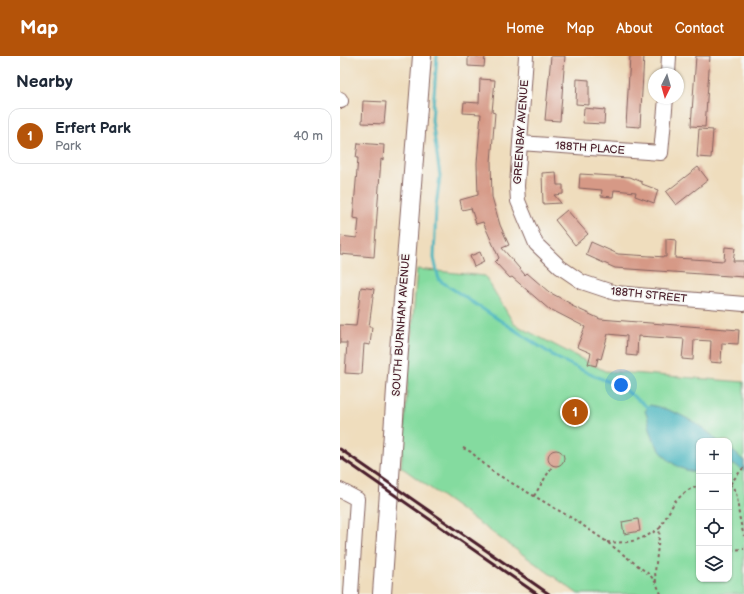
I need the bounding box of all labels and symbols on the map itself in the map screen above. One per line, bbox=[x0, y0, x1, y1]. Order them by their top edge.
north arrow bbox=[648, 68, 684, 104]
street label: GREENBAY AVENUE bbox=[511, 79, 531, 185]
street label: 188TH PLACE bbox=[555, 139, 625, 157]
street label: SOUTH BURNHAM AVENUE bbox=[390, 253, 412, 397]
street label: 188TH STREET bbox=[610, 285, 688, 306]
your location bbox=[611, 375, 631, 395]
pin: 1 bbox=[562, 397, 588, 427]

